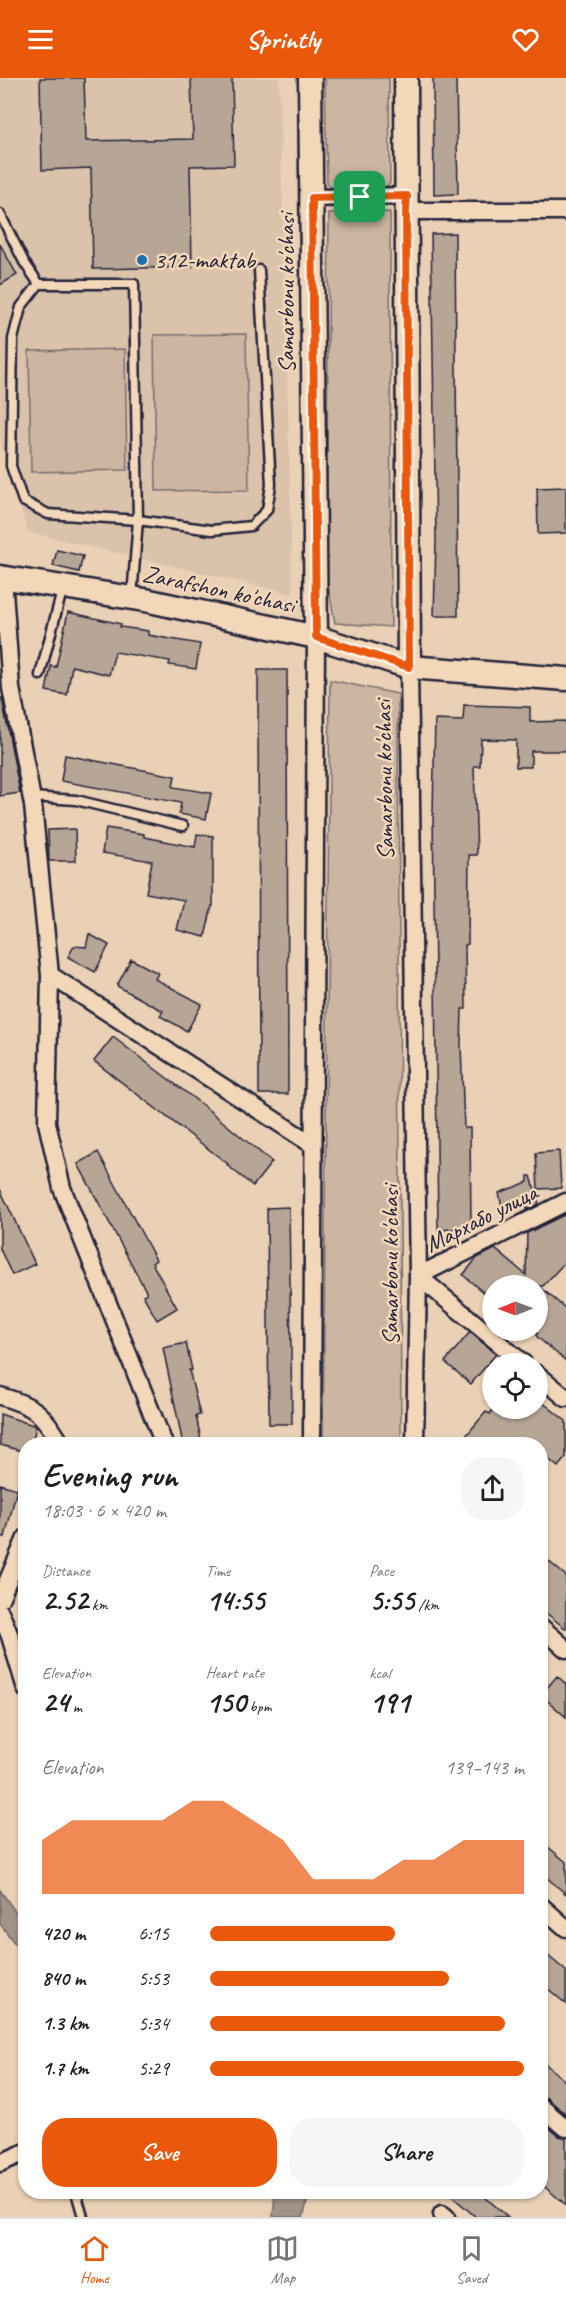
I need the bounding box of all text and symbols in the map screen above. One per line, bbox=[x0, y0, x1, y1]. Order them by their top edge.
text: Sprintly bbox=[246, 22, 320, 56]
icon: menu bbox=[24, 23, 57, 56]
icon: heart bbox=[509, 23, 542, 56]
pin bbox=[334, 171, 385, 222]
icon: arrive bbox=[343, 180, 376, 213]
street label: Samarbonu ko'chasi bbox=[271, 210, 301, 373]
place label: 312-maktab bbox=[154, 245, 256, 275]
marker: 312-maktab bbox=[135, 253, 149, 267]
street label: Zarafshon ko'chasi bbox=[140, 558, 300, 620]
street label: Samarbonu ko'chasi bbox=[368, 697, 400, 860]
street label: Мархабо улица bbox=[420, 1176, 544, 1259]
street label: Samarbonu ko'chasi bbox=[375, 1182, 405, 1345]
north arrow bbox=[482, 1275, 548, 1341]
map controls bbox=[482, 1275, 548, 1419]
button: locate bbox=[482, 1353, 548, 1419]
text: Evening run bbox=[42, 1454, 177, 1496]
button: share bbox=[461, 1457, 524, 1520]
text: 18:03 · 6 × 420 m bbox=[42, 1498, 166, 1523]
text: Distance bbox=[42, 1561, 90, 1581]
text: Time bbox=[206, 1561, 230, 1581]
text: Pace bbox=[369, 1561, 394, 1581]
text: 2.52 bbox=[42, 1581, 88, 1619]
text: 14:55 bbox=[206, 1581, 265, 1619]
text: 5:55 bbox=[369, 1581, 414, 1619]
text: km bbox=[88, 1595, 107, 1615]
text: /km bbox=[414, 1595, 439, 1615]
text: Elevation bbox=[42, 1663, 91, 1683]
text: Heart rate bbox=[206, 1663, 264, 1683]
text: kcal bbox=[369, 1663, 390, 1683]
text: 24 bbox=[42, 1683, 69, 1721]
text: 150 bbox=[206, 1683, 246, 1721]
text: 191 bbox=[369, 1683, 409, 1721]
text: m bbox=[69, 1697, 82, 1717]
text: bpm bbox=[246, 1697, 272, 1717]
text: Elevation bbox=[42, 1755, 104, 1780]
text: 139–143 m bbox=[445, 1755, 524, 1780]
text: 420 m bbox=[42, 1921, 85, 1946]
text: 6:15 bbox=[138, 1921, 169, 1946]
text: 840 m bbox=[42, 1966, 85, 1991]
text: 5:53 bbox=[138, 1966, 169, 1991]
text: 1.3 km bbox=[42, 2011, 89, 2036]
text: 5:34 bbox=[138, 2011, 169, 2036]
text: 1.7 km bbox=[42, 2056, 88, 2081]
text: 5:29 bbox=[138, 2056, 169, 2081]
button: Save bbox=[42, 2118, 277, 2187]
button: Share bbox=[289, 2118, 524, 2187]
tab: Home bbox=[78, 2232, 111, 2288]
tab: Map bbox=[266, 2232, 299, 2288]
tab: Saved bbox=[455, 2232, 488, 2288]

